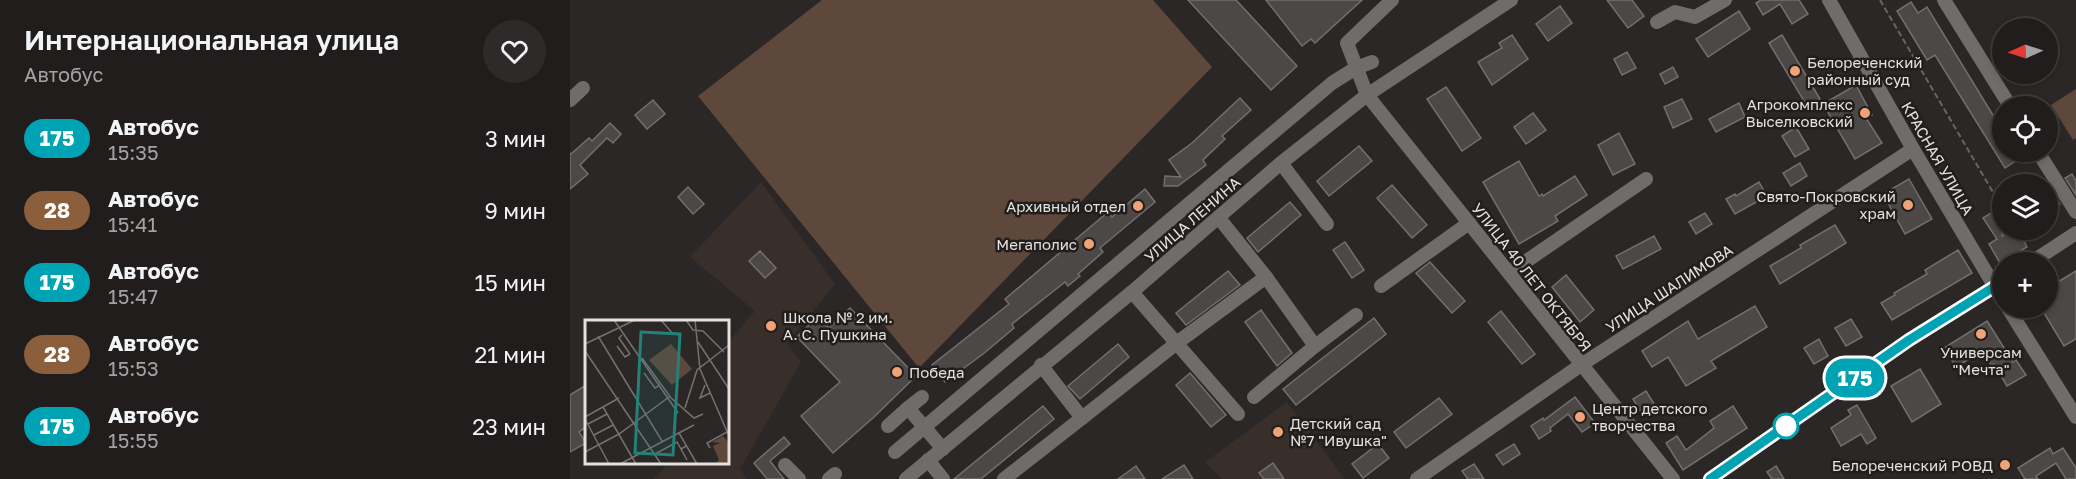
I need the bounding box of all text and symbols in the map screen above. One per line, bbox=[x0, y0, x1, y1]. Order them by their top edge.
north arrow bbox=[1992, 18, 2058, 84]
map controls bbox=[1992, 18, 2058, 318]
button: heart bbox=[483, 20, 546, 83]
text: Интернациональная улица bbox=[24, 23, 399, 56]
place label: Белореченский районный суд bbox=[1807, 53, 1923, 88]
text: Автобус bbox=[24, 62, 103, 86]
marker: Белореченский районный суд bbox=[1788, 64, 1802, 78]
place label: Агрокомплекс Выселковский bbox=[1746, 95, 1853, 130]
button: locate bbox=[1992, 96, 2058, 162]
street label: КРАСНАЯ УЛИЦА bbox=[1898, 98, 1978, 218]
marker: Агрокомплекс Выселковский bbox=[1858, 106, 1872, 120]
text: Автобус bbox=[108, 113, 199, 140]
text: 175 bbox=[39, 125, 75, 151]
text: 3 мин bbox=[485, 125, 546, 152]
text: 15:35 bbox=[108, 140, 159, 164]
street label: УЛИЦА ЛЕНИНА bbox=[1140, 172, 1244, 266]
button: layers bbox=[1992, 174, 2058, 240]
text: Автобус bbox=[108, 185, 199, 212]
place label: Свято-Покровский храм bbox=[1756, 187, 1896, 222]
text: 28 bbox=[44, 197, 70, 223]
text: 9 мин bbox=[485, 197, 546, 224]
place label: Архивный отдел bbox=[1006, 197, 1126, 215]
marker: Свято-Покровский храм bbox=[1901, 198, 1915, 212]
marker: Архивный отдел bbox=[1131, 199, 1145, 213]
street label: УЛИЦА 40 ЛЕТ ОКТЯБРЯ bbox=[1468, 199, 1596, 355]
text: 15:41 bbox=[108, 212, 157, 236]
place label: Мегаполис bbox=[996, 235, 1077, 253]
marker: Мегаполис bbox=[1082, 237, 1096, 251]
street label: УЛИЦА ШАЛИМОВА bbox=[1602, 240, 1736, 336]
button: + bbox=[1992, 252, 2058, 318]
text: Автобус bbox=[108, 257, 199, 284]
text: 175 bbox=[39, 269, 75, 295]
text: 15 мин bbox=[474, 269, 546, 296]
text: 15:47 bbox=[108, 284, 158, 308]
place label: Школа № 2 им. А. С. Пушкина bbox=[783, 308, 893, 343]
marker: Школа № 2 им. А. С. Пушкина bbox=[764, 319, 778, 333]
inset map bbox=[585, 320, 729, 464]
marker: Универсам "Мечта" bbox=[1974, 327, 1988, 341]
text: Автобус bbox=[108, 329, 199, 356]
text: 28 bbox=[44, 341, 70, 367]
text: 21 мин bbox=[474, 341, 546, 368]
place label: Универсам "Мечта" bbox=[1940, 343, 2022, 378]
text: 15:53 bbox=[108, 356, 159, 380]
line badge: 175 bbox=[1820, 358, 1890, 398]
place label: Победа bbox=[909, 363, 964, 381]
marker: Победа bbox=[890, 365, 904, 379]
text: 175 bbox=[1837, 365, 1873, 391]
place label: Центр детского творчества bbox=[1592, 399, 1708, 434]
text: Автобус bbox=[108, 401, 199, 428]
marker: Центр детского творчества bbox=[1573, 410, 1587, 424]
text: 175 bbox=[39, 413, 75, 439]
text: 23 мин bbox=[472, 413, 546, 440]
unlabelled marker bbox=[1773, 413, 1799, 439]
place label: Детский сад №7 "Ивушка" bbox=[1290, 414, 1387, 449]
marker: Детский сад №7 "Ивушка" bbox=[1271, 425, 1285, 439]
text: 15:55 bbox=[108, 428, 159, 452]
place label: Белореченский РОВД bbox=[1832, 456, 1993, 474]
marker: Белореченский РОВД bbox=[1998, 458, 2012, 472]

